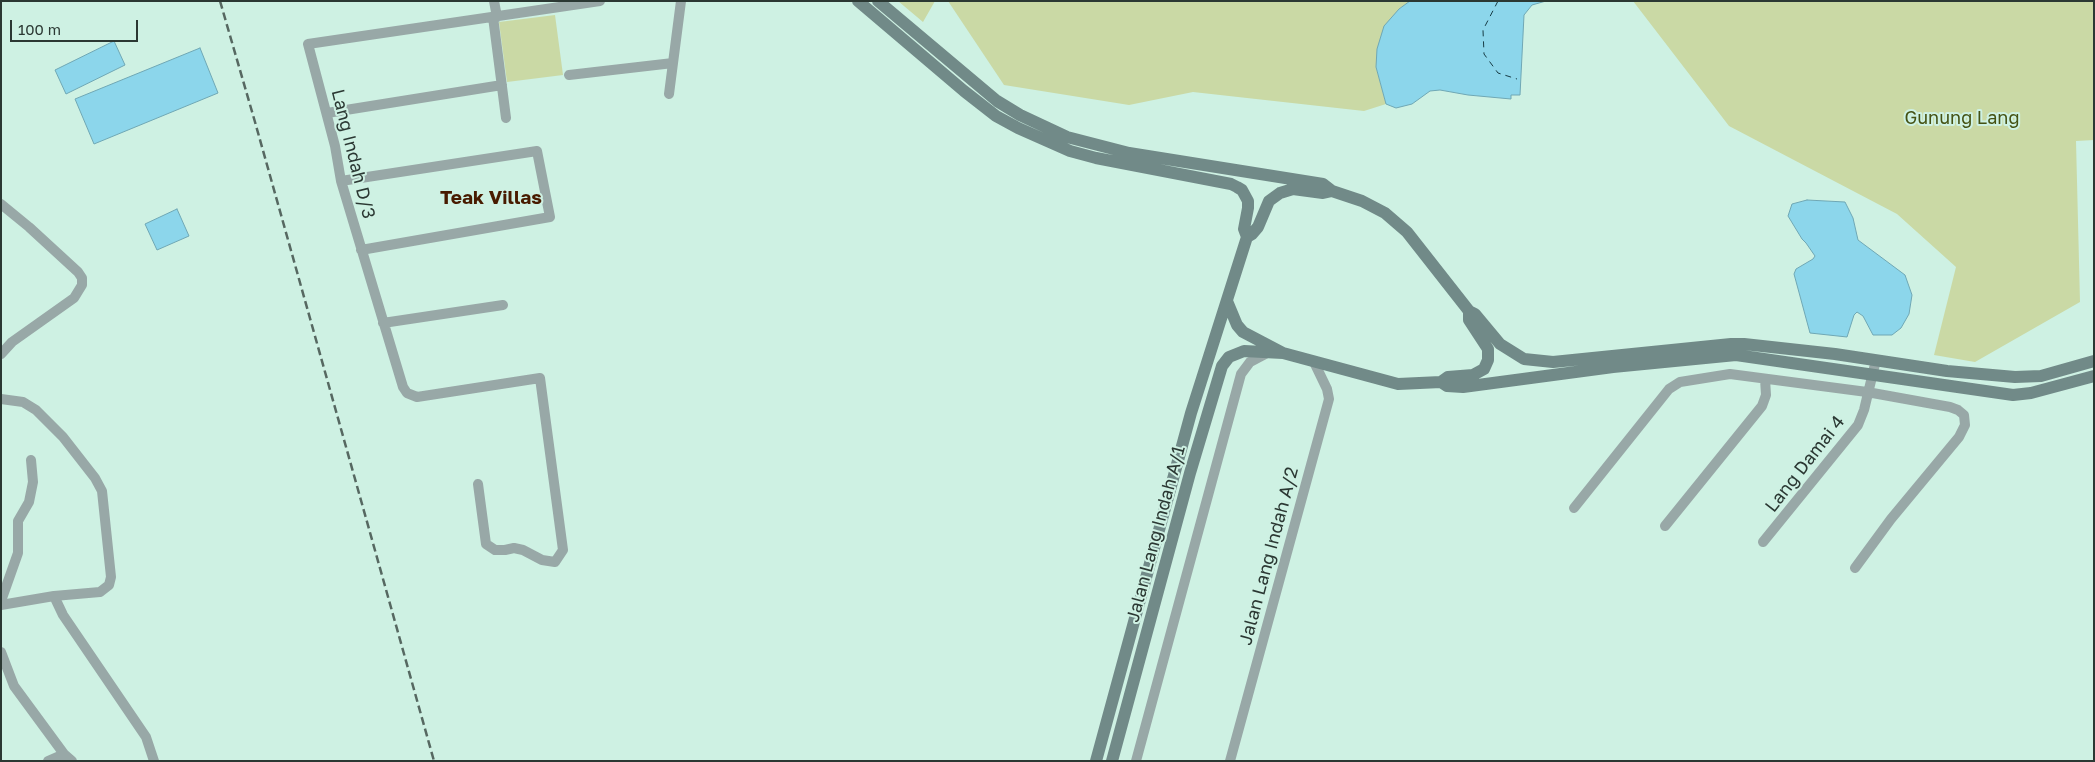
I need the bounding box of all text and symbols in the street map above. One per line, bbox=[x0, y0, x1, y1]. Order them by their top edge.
scale bar bbox=[12, 10, 140, 42]
text: 100 m bbox=[18, 20, 61, 38]
street label: Lang Indah D/3 bbox=[326, 87, 380, 221]
park label: Gunung Lang bbox=[1905, 107, 2019, 129]
district label: Teak Villas bbox=[440, 187, 542, 209]
street label: Lang Damai 4 bbox=[1761, 411, 1849, 517]
street label: Jalan Lang Indah A/1 bbox=[1122, 443, 1190, 625]
street label: Jalan Lang Indah A/2 bbox=[1235, 465, 1303, 647]

